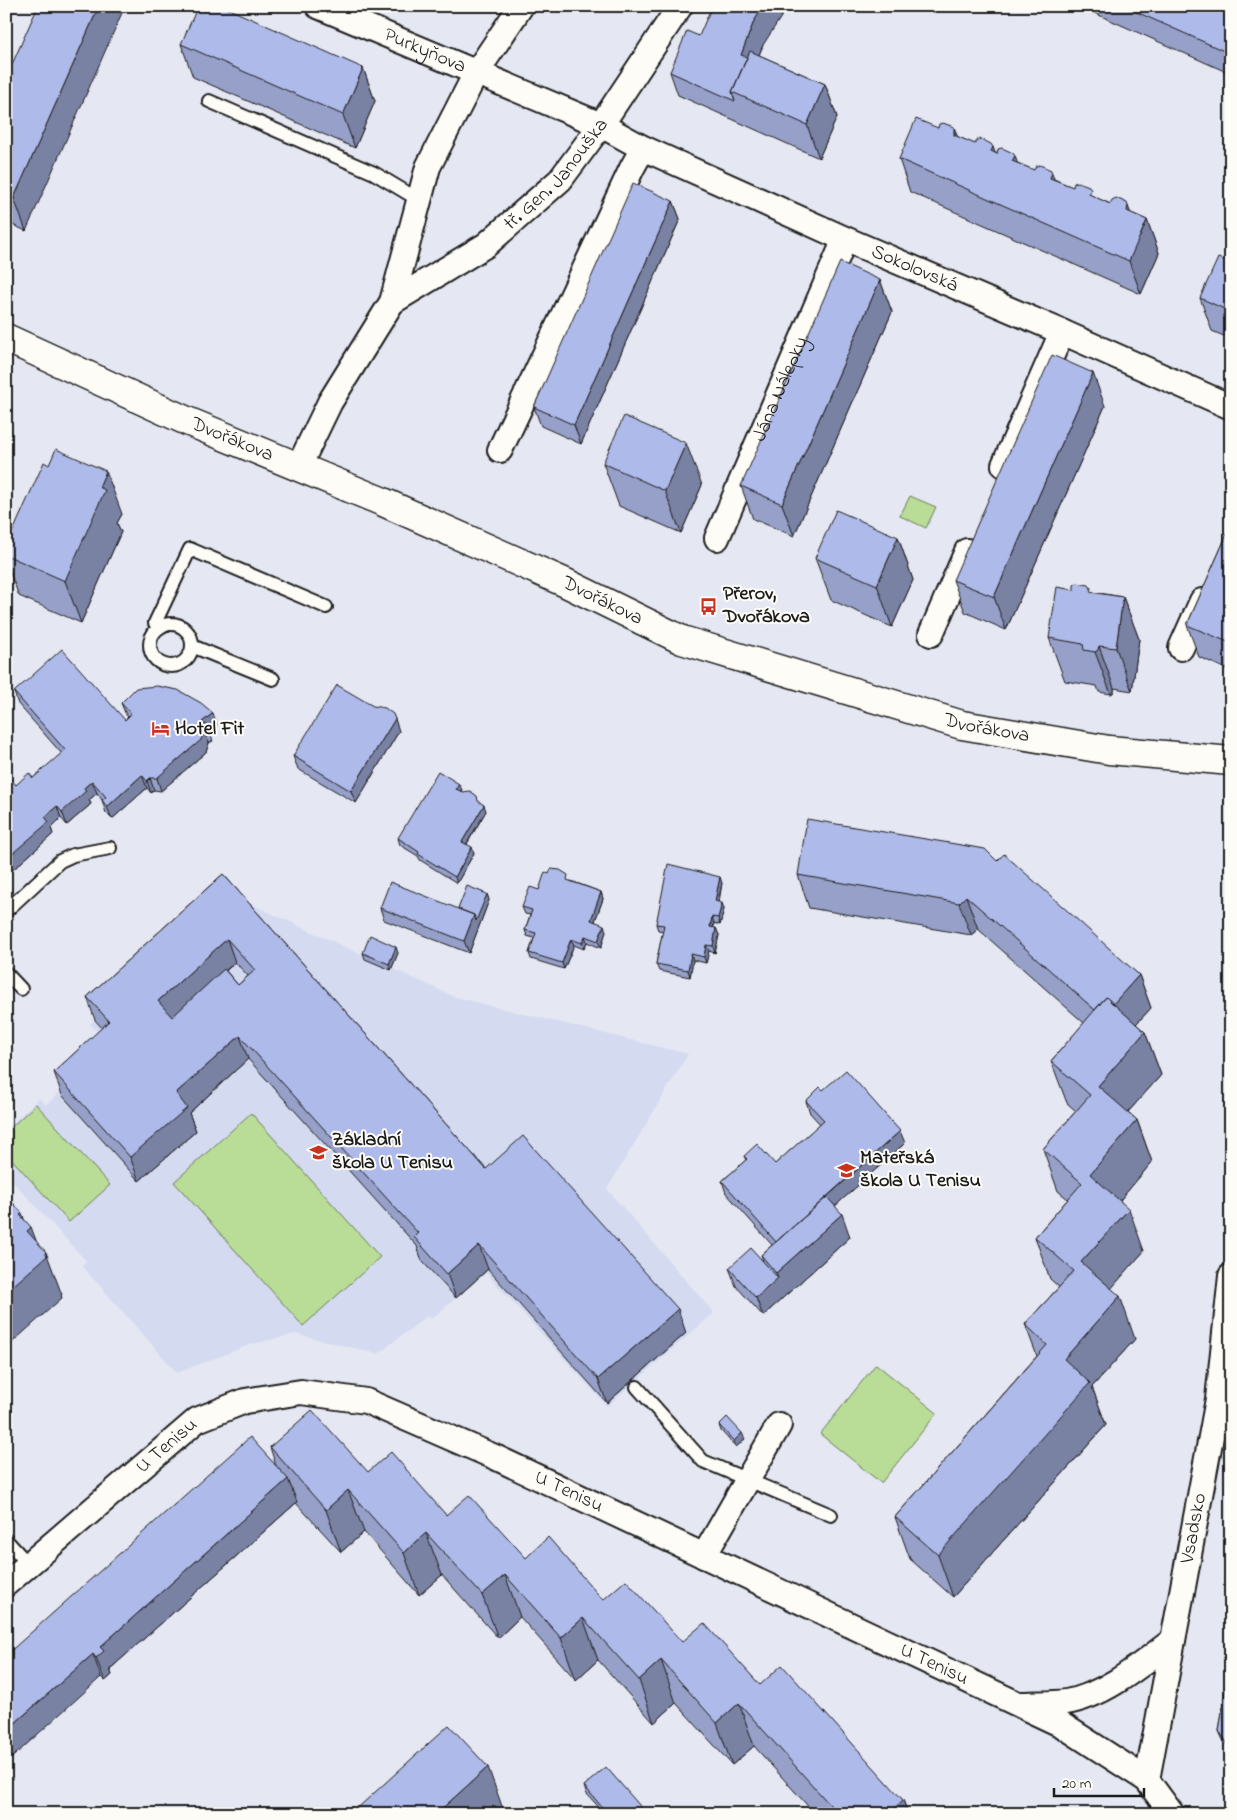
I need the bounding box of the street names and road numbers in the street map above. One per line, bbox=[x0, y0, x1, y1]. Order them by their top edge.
street label: Purkyňova bbox=[379, 21, 471, 81]
street label: tř. Gen. Janouška bbox=[497, 112, 616, 238]
street label: Sokolovská bbox=[867, 237, 962, 300]
street label: Jána Nálepky bbox=[745, 332, 816, 446]
street label: Dvořákova bbox=[186, 409, 278, 470]
street label: Dvořákova bbox=[556, 568, 648, 633]
street label: Dvořákova bbox=[939, 705, 1032, 751]
street label: U Tenisu bbox=[130, 1411, 204, 1481]
street label: U Tenisu bbox=[530, 1463, 608, 1521]
street label: Vsadsko bbox=[1173, 1491, 1215, 1567]
street label: U Tenisu bbox=[895, 1636, 973, 1693]

